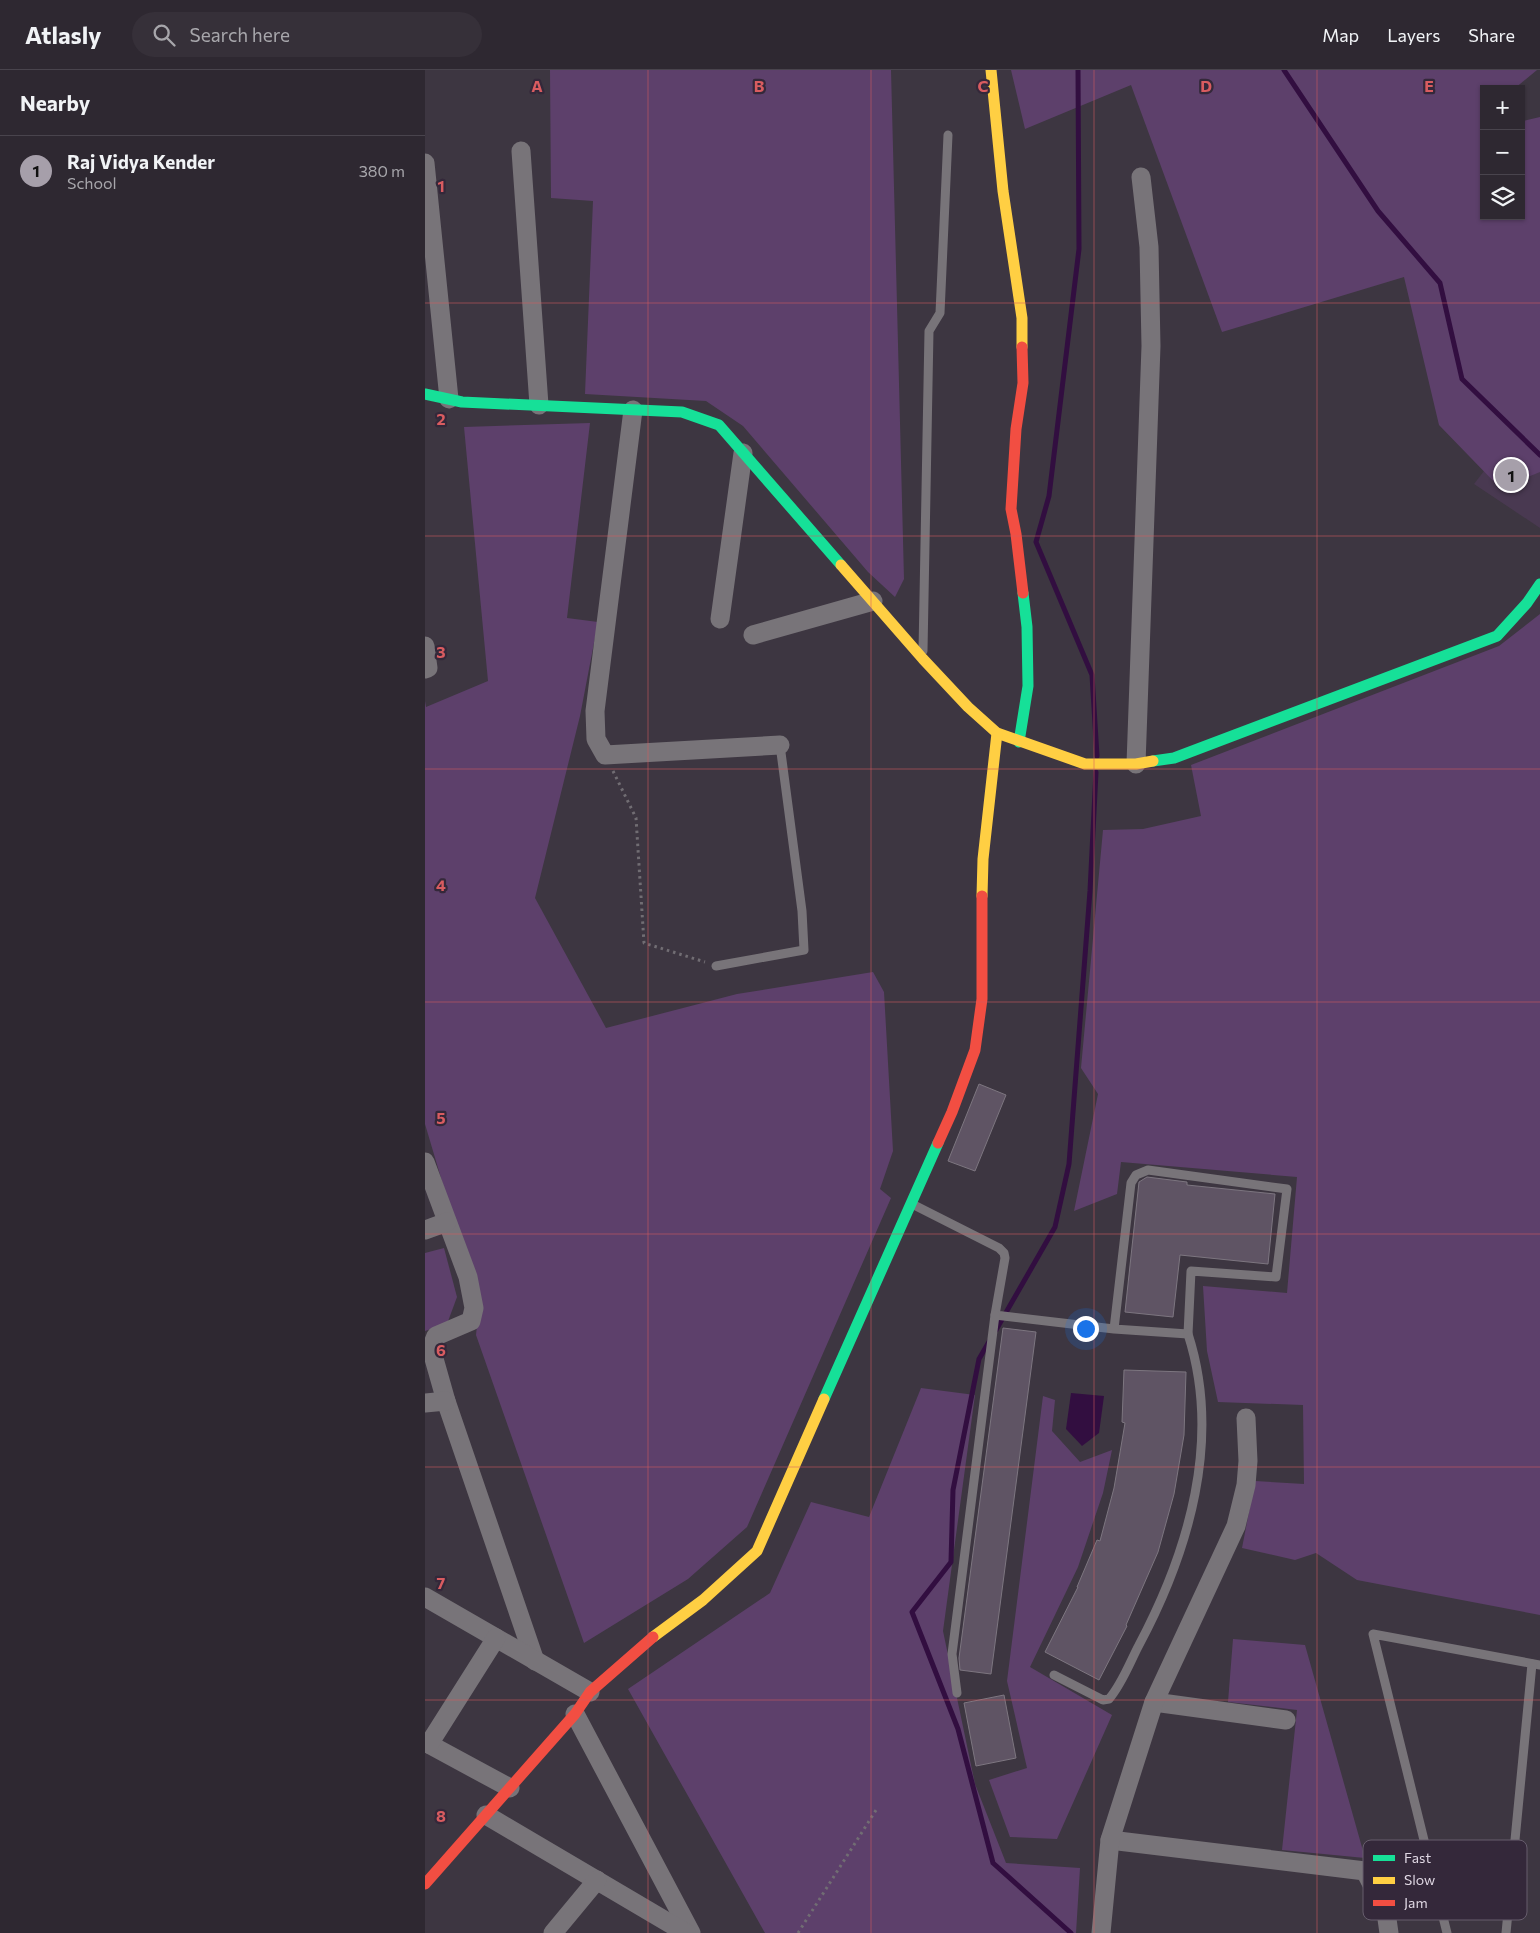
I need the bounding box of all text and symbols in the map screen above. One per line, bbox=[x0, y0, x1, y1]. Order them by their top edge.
search box bbox=[132, 12, 482, 57]
text: Atlasly bbox=[25, 20, 102, 49]
icon: search bbox=[150, 21, 178, 49]
text: Search here bbox=[190, 23, 290, 46]
text: Map bbox=[1322, 24, 1359, 46]
text: Layers bbox=[1387, 24, 1440, 46]
text: Share bbox=[1468, 24, 1515, 46]
text: A bbox=[531, 76, 543, 95]
text: B bbox=[754, 76, 765, 95]
text: C bbox=[978, 76, 989, 95]
text: D bbox=[1200, 76, 1212, 95]
text: E bbox=[1424, 76, 1434, 95]
map controls bbox=[1480, 85, 1525, 220]
button: + bbox=[1480, 85, 1525, 130]
text: Nearby bbox=[20, 90, 90, 115]
button: − bbox=[1480, 130, 1525, 175]
text: Raj Vidya Kender bbox=[67, 150, 215, 173]
text: 1 bbox=[32, 161, 40, 180]
text: 380 m bbox=[359, 161, 405, 180]
text: School bbox=[67, 173, 117, 192]
button: layers bbox=[1480, 175, 1525, 220]
text: 1 bbox=[437, 176, 445, 195]
text: 2 bbox=[436, 409, 446, 428]
pin: 1 bbox=[1495, 456, 1527, 494]
text: 3 bbox=[436, 642, 446, 661]
text: 4 bbox=[436, 875, 446, 894]
text: 5 bbox=[436, 1108, 446, 1127]
your location bbox=[1073, 1316, 1099, 1342]
text: 6 bbox=[436, 1340, 446, 1359]
text: 7 bbox=[437, 1573, 446, 1592]
text: 8 bbox=[436, 1806, 446, 1825]
legend bbox=[1363, 1840, 1527, 1920]
text: Fast bbox=[1404, 1849, 1431, 1866]
text: Slow bbox=[1404, 1871, 1435, 1888]
text: Jam bbox=[1404, 1894, 1428, 1911]

